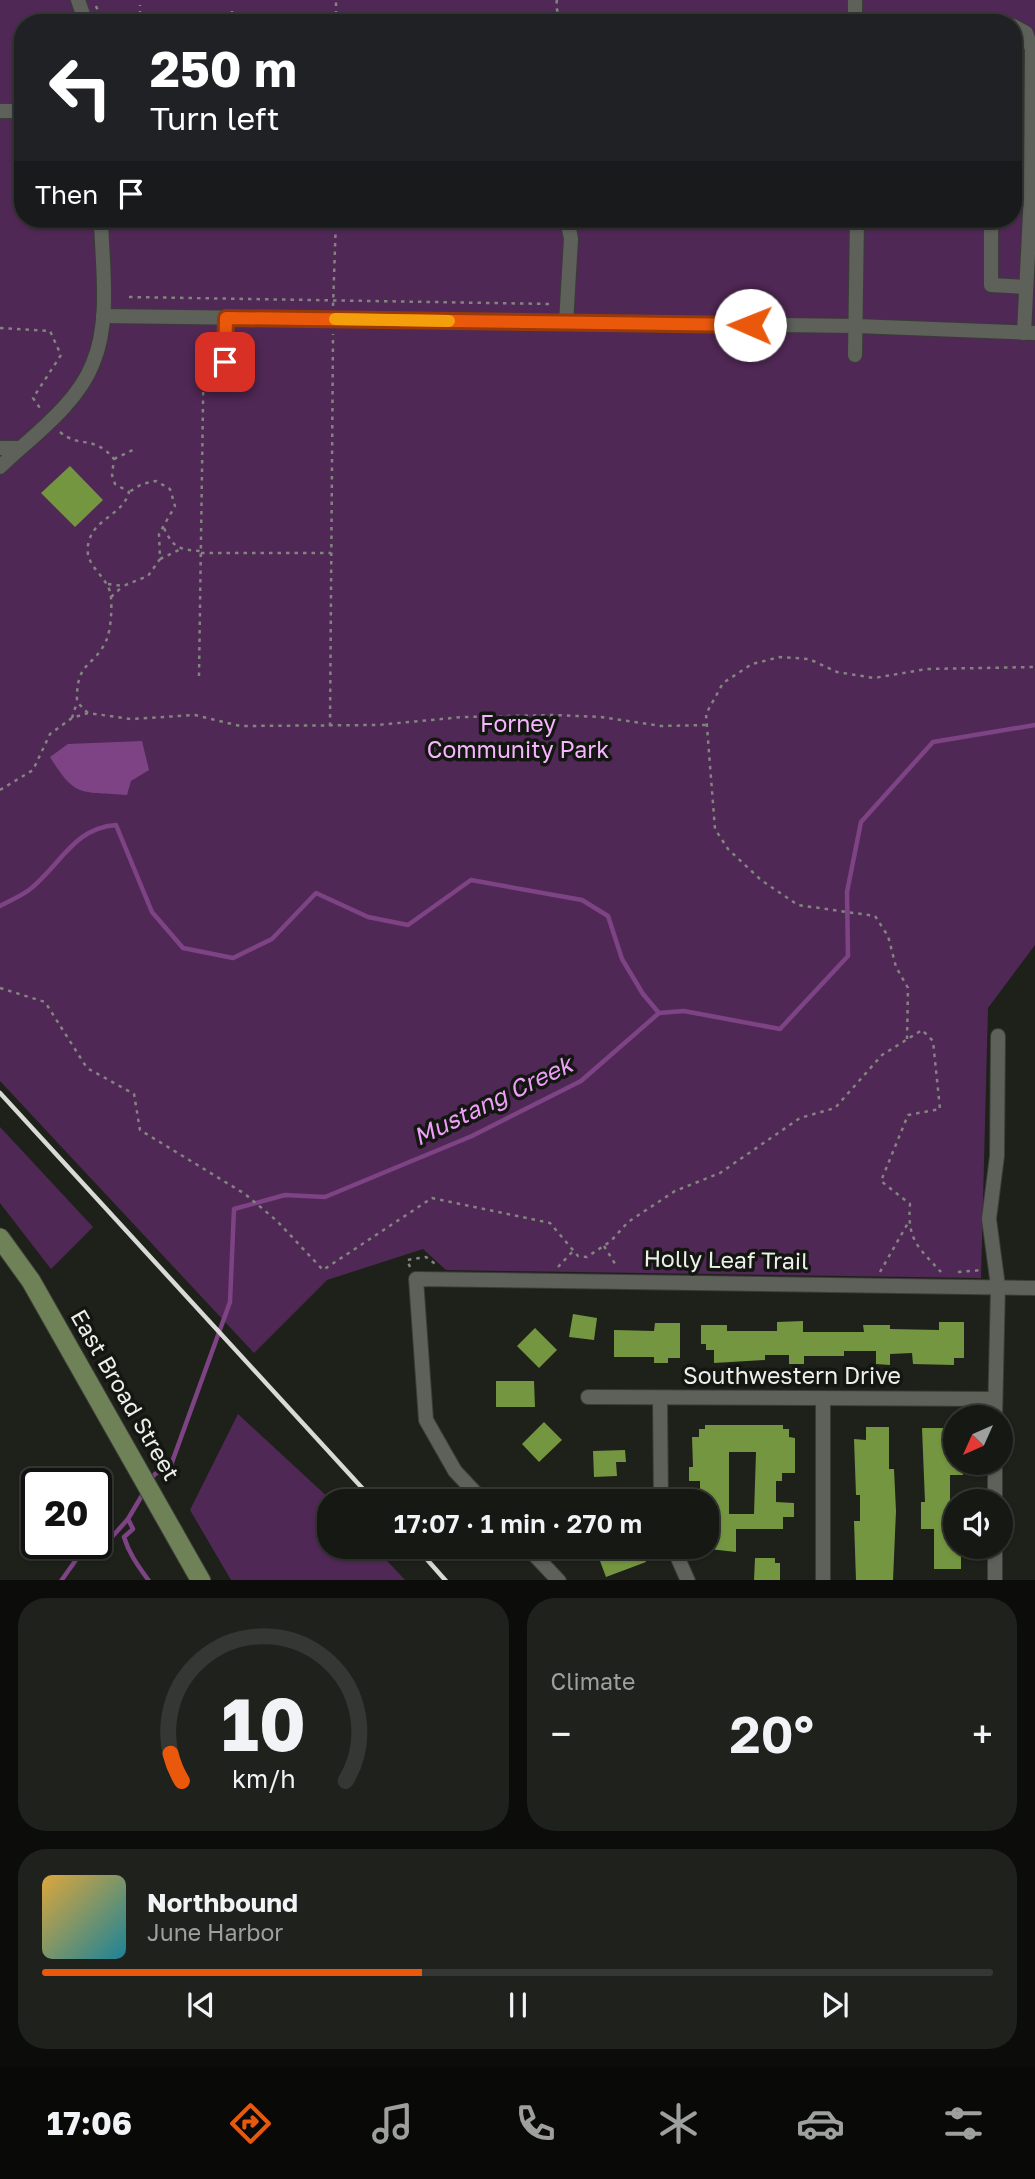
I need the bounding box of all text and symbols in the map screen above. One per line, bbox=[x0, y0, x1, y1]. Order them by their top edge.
text: 250 m bbox=[150, 39, 297, 98]
icon: left bbox=[35, 42, 126, 133]
text: Turn left bbox=[150, 99, 279, 137]
icon: arrive bbox=[112, 175, 150, 213]
text: Then bbox=[35, 179, 98, 210]
position arrow bbox=[713, 288, 787, 362]
pin bbox=[195, 332, 255, 392]
icon: arrive bbox=[206, 343, 244, 381]
park label: Forney Community Park bbox=[427, 709, 609, 763]
water label: Mustang Creek bbox=[408, 1048, 579, 1152]
street label: Holly Leaf Trail bbox=[643, 1244, 809, 1274]
street label: East Broad Street bbox=[66, 1304, 186, 1485]
street label: Southwestern Drive bbox=[683, 1361, 901, 1389]
north arrow bbox=[943, 1405, 1013, 1475]
map controls bbox=[943, 1405, 1013, 1559]
speed limit sign: 20 bbox=[21, 1468, 112, 1559]
button: sound bbox=[943, 1489, 1013, 1559]
text: 17:07 · 1 min · 270 m bbox=[394, 1508, 642, 1539]
text: Climate bbox=[551, 1667, 635, 1695]
text: 10 bbox=[221, 1680, 306, 1767]
text: 20° bbox=[729, 1702, 814, 1764]
text: − bbox=[551, 1711, 571, 1756]
text: + bbox=[972, 1711, 993, 1756]
text: km/h bbox=[231, 1762, 295, 1793]
text: Northbound bbox=[147, 1887, 298, 1918]
text: June Harbor bbox=[147, 1918, 283, 1946]
icon: previous bbox=[182, 1986, 220, 2024]
icon: pause bbox=[499, 1986, 537, 2024]
icon: next bbox=[816, 1986, 854, 2024]
icon: directions bbox=[226, 2099, 275, 2148]
icon: music bbox=[368, 2099, 417, 2148]
icon: phone bbox=[511, 2099, 560, 2148]
icon: climate bbox=[654, 2099, 703, 2148]
icon: car bbox=[796, 2099, 845, 2148]
icon: filters bbox=[939, 2099, 988, 2148]
text: 17:06 bbox=[47, 2104, 132, 2142]

